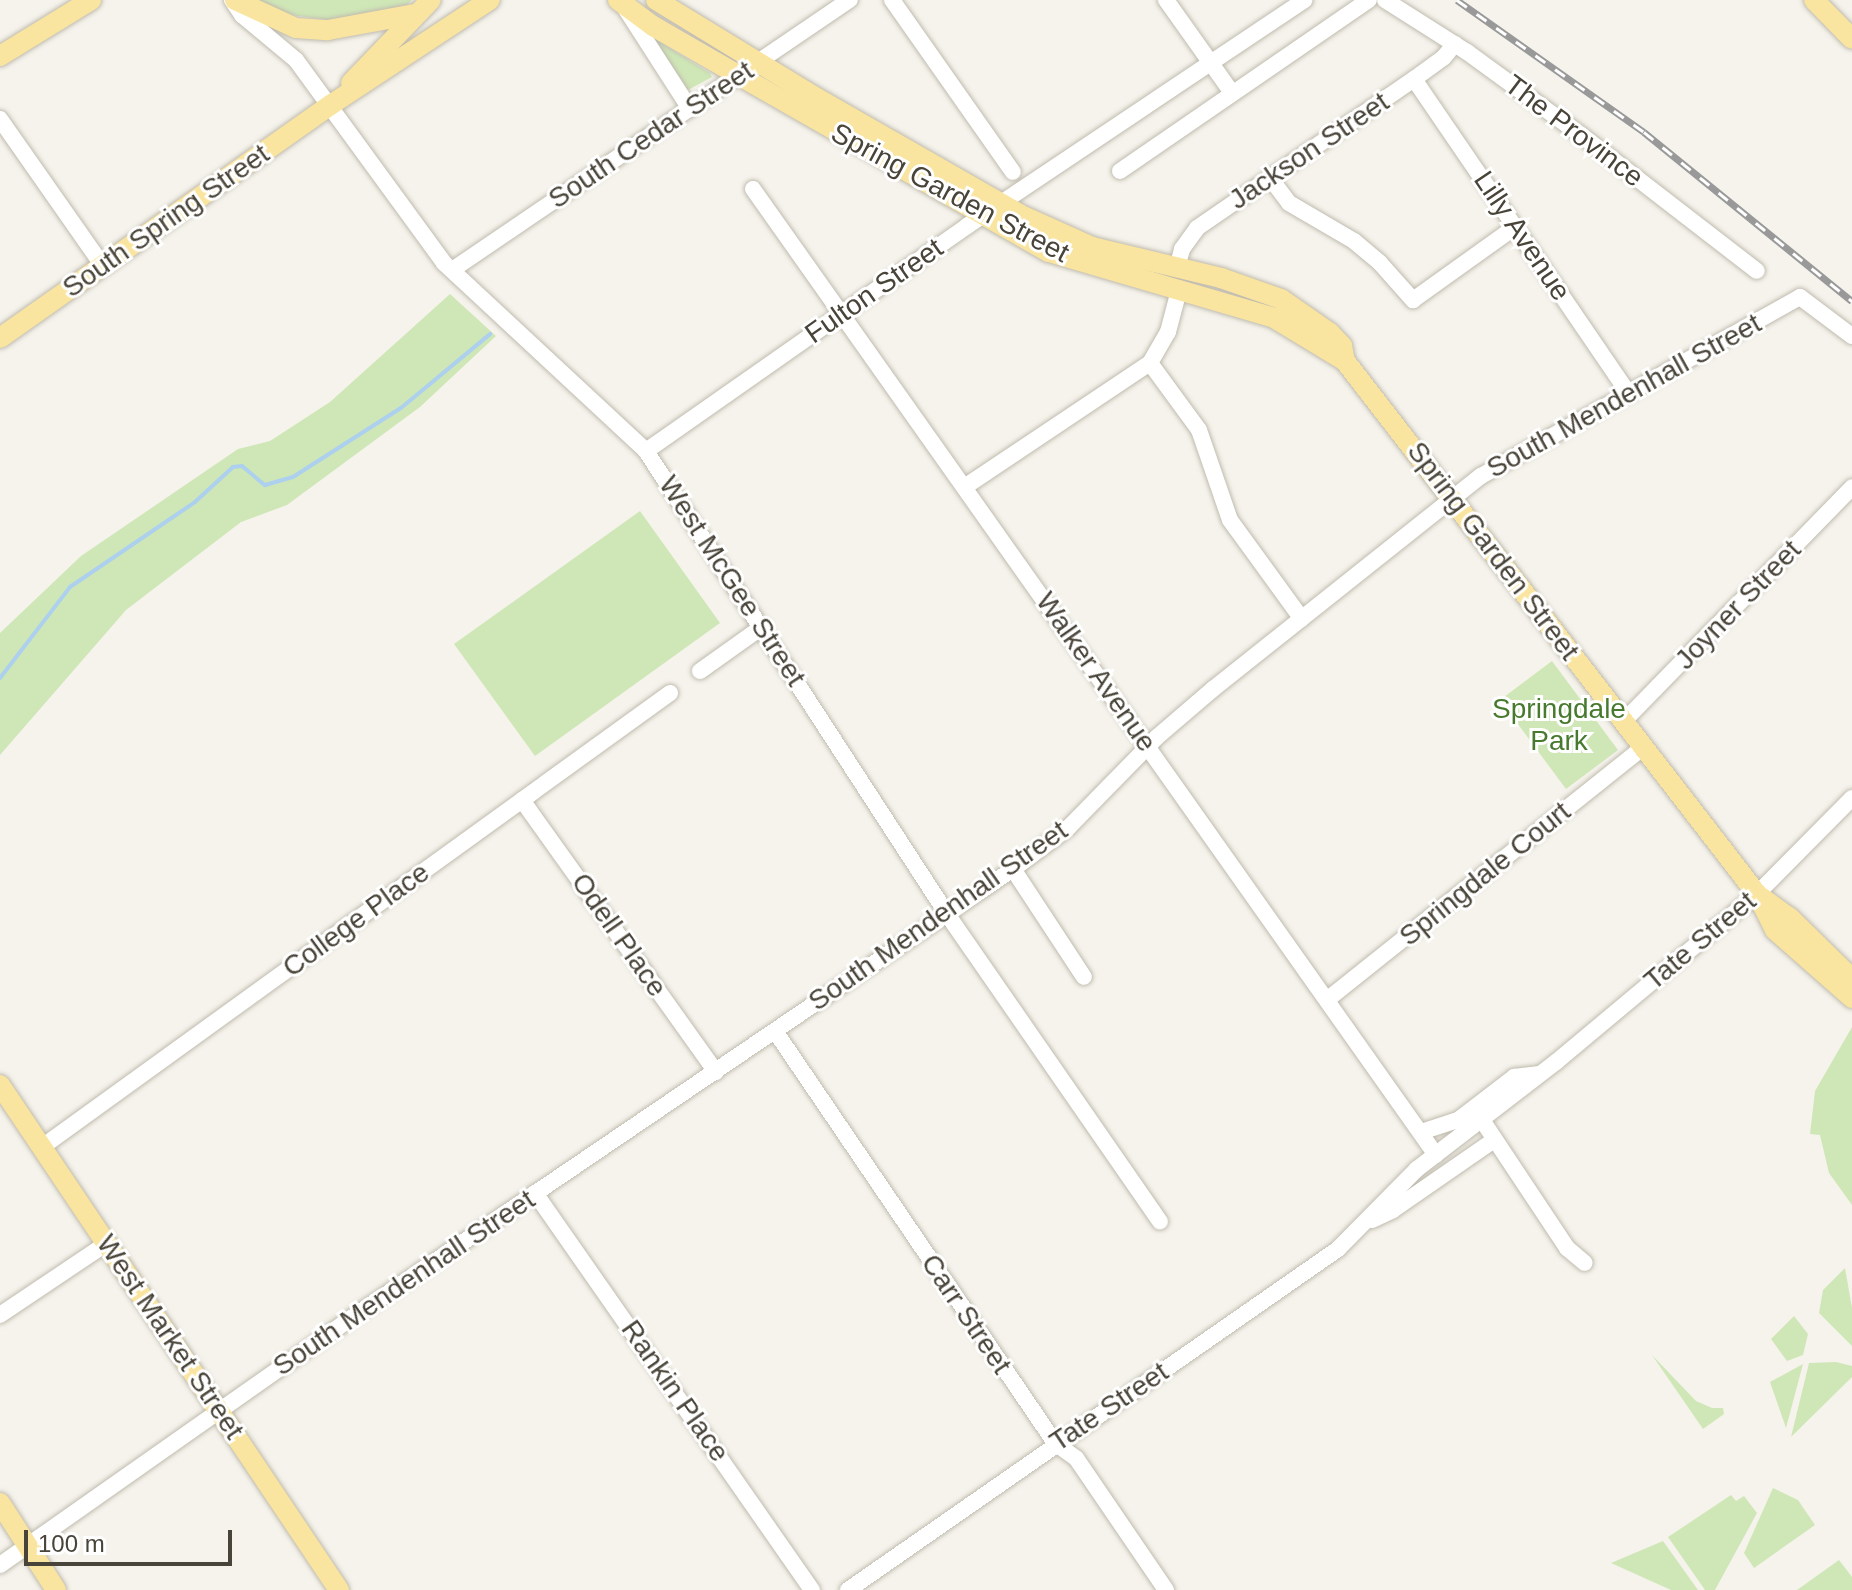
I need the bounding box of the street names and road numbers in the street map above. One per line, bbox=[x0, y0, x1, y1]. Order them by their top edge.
street label: South Cedar Street bbox=[542, 54, 760, 216]
street label: The Province bbox=[1498, 68, 1650, 194]
street label: Jackson Street bbox=[1223, 85, 1395, 217]
street label: Spring Garden Street bbox=[825, 116, 1075, 270]
street label: South Spring Street bbox=[56, 137, 276, 305]
street label: Lilly Avenue bbox=[1466, 164, 1578, 308]
street label: Fulton Street bbox=[799, 231, 949, 351]
street label: South Mendenhall Street bbox=[1481, 307, 1767, 485]
street label: Spring Garden Street bbox=[1400, 435, 1586, 667]
street label: West McGee Street bbox=[652, 470, 812, 692]
street label: Joyner Street bbox=[1668, 533, 1808, 677]
street label: Walker Avenue bbox=[1028, 585, 1164, 759]
street label: Springdale Court bbox=[1393, 795, 1577, 953]
street label: South Mendenhall Street bbox=[802, 814, 1074, 1018]
street label: College Place bbox=[276, 856, 436, 984]
street label: Odell Place bbox=[564, 867, 674, 1003]
street label: Tate Street bbox=[1637, 885, 1763, 997]
street label: South Mendenhall Street bbox=[267, 1183, 541, 1383]
street label: West Market Street bbox=[89, 1228, 251, 1446]
street label: Carr Street bbox=[914, 1248, 1018, 1380]
street label: Rankin Place bbox=[614, 1314, 736, 1468]
street label: Tate Street bbox=[1043, 1355, 1175, 1459]

